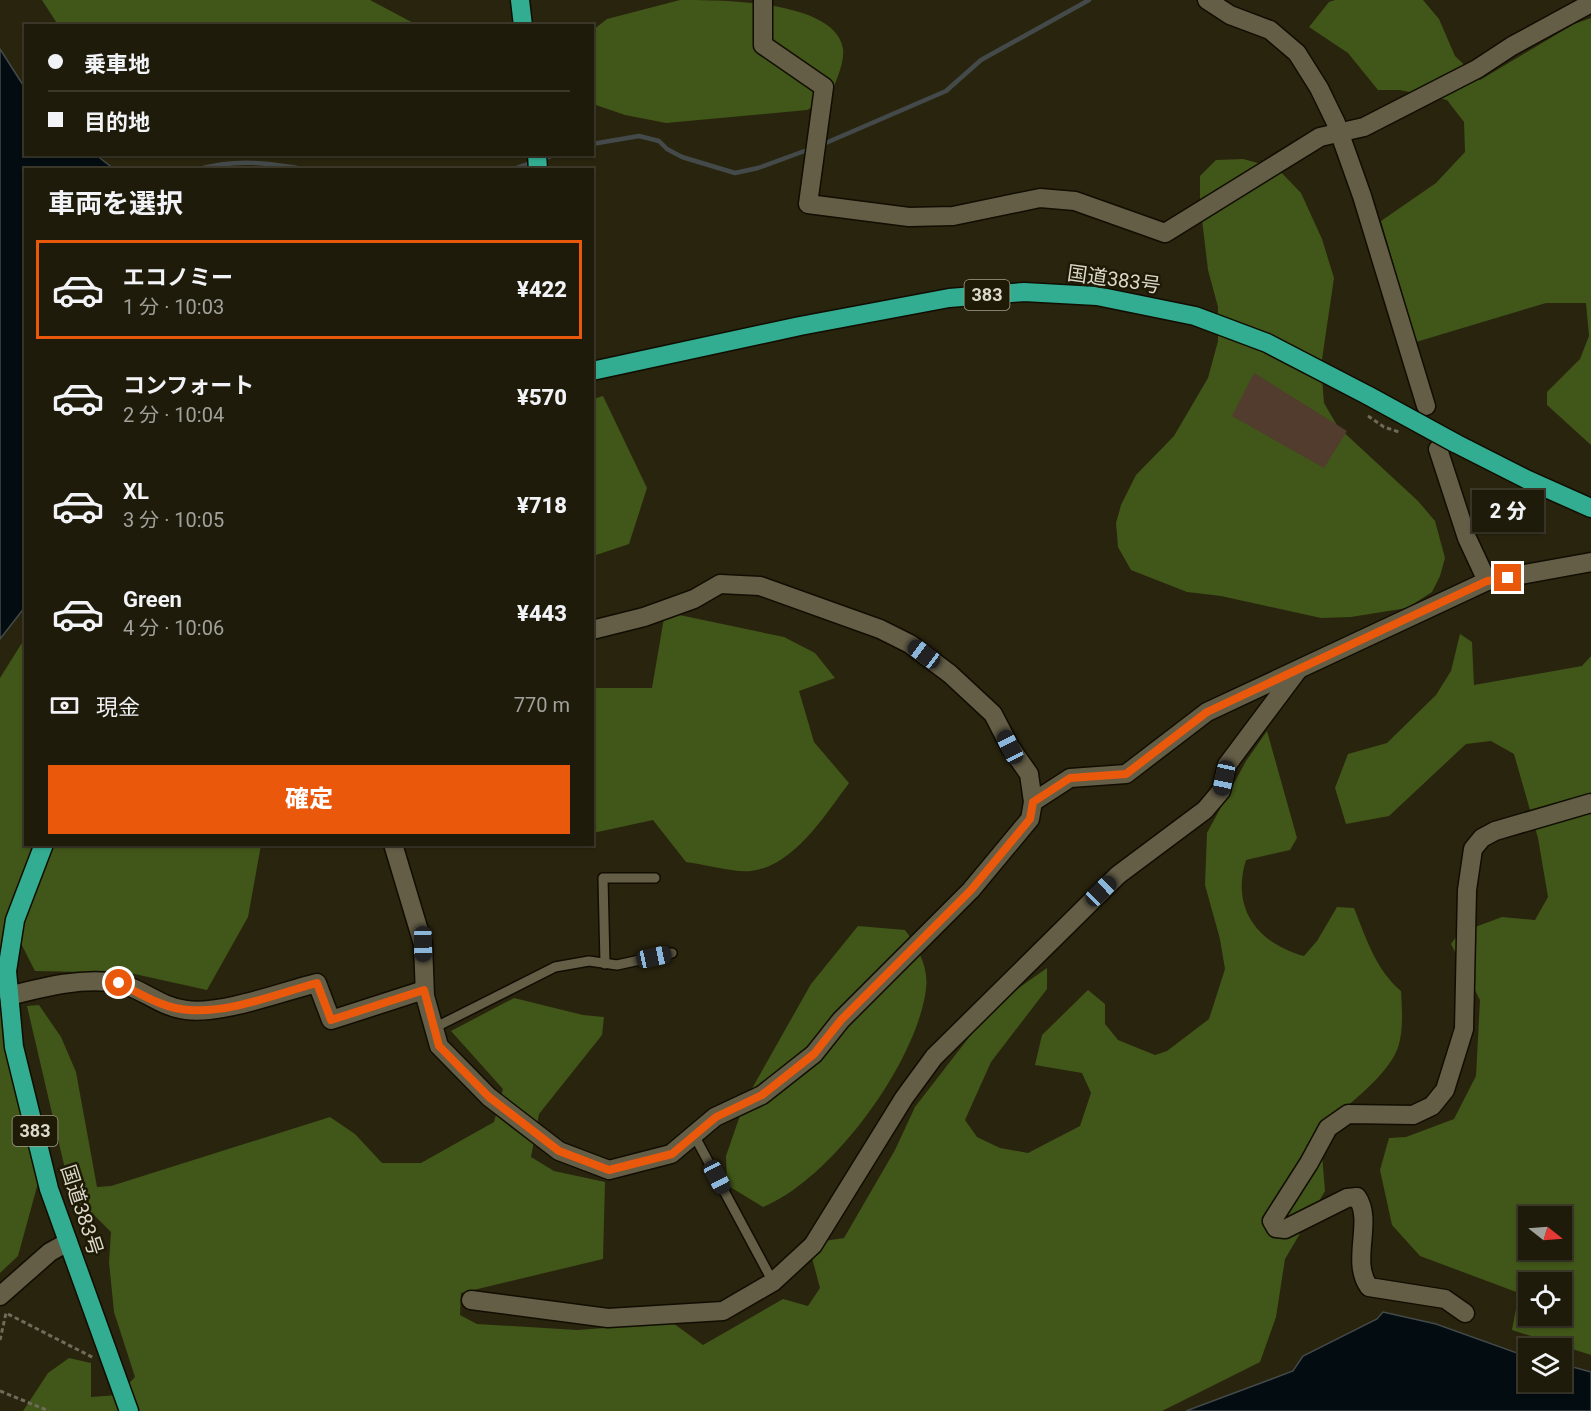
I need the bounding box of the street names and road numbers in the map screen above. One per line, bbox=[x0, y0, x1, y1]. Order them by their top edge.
street label: 国道383号 bbox=[1066, 261, 1162, 297]
road number: 383 bbox=[964, 280, 1010, 310]
road number: 383 bbox=[12, 1116, 57, 1146]
street label: 国道383号 bbox=[56, 1162, 108, 1258]

